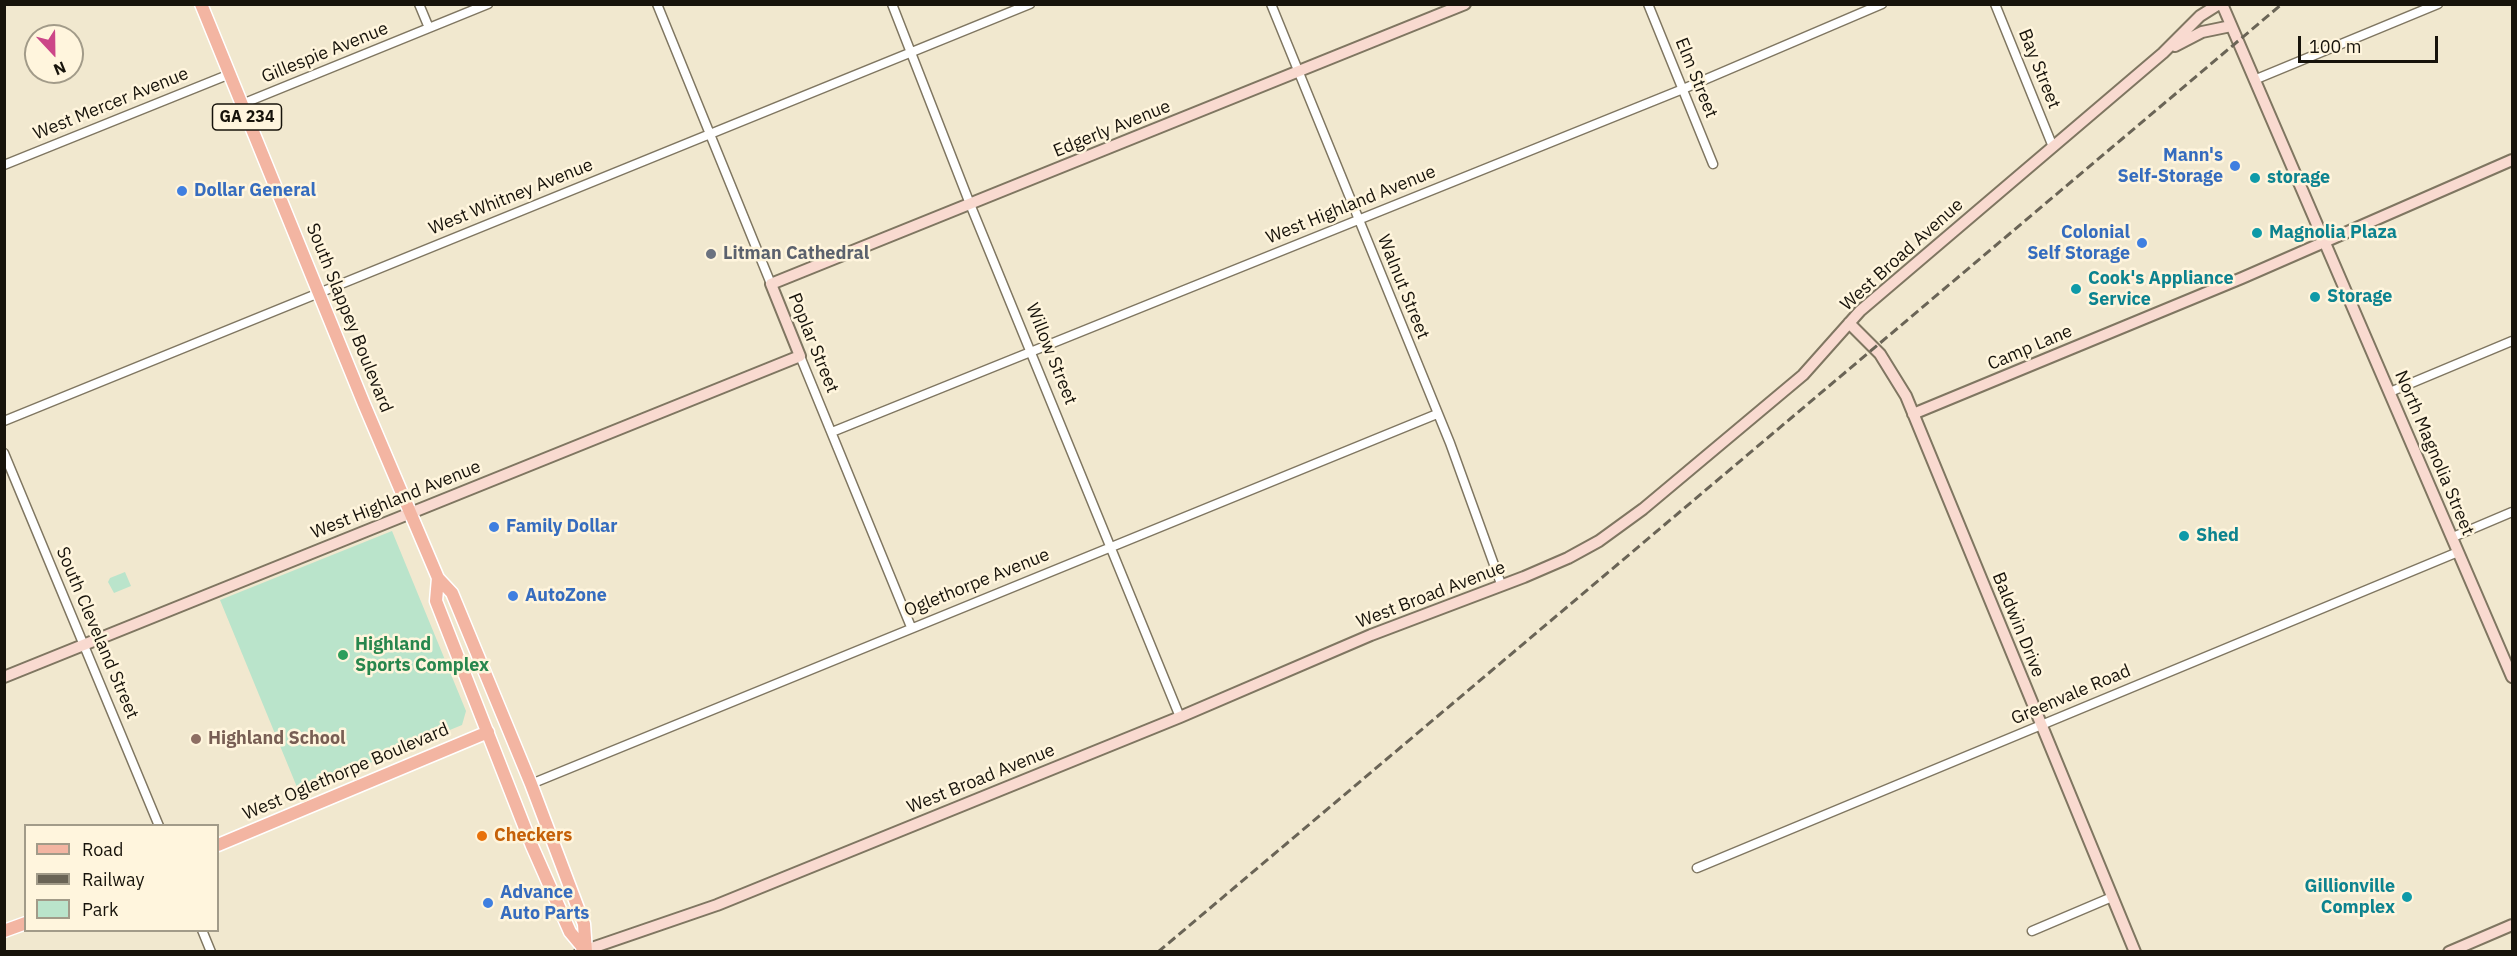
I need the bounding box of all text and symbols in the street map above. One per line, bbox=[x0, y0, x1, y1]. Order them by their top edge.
street label: Gillespie Avenue bbox=[259, 18, 391, 88]
north arrow bbox=[24, 24, 84, 84]
scale bar bbox=[2301, 24, 2440, 62]
street label: Bay Street bbox=[2013, 26, 2065, 112]
street label: Elm Street bbox=[1670, 35, 1722, 121]
text: 100 m bbox=[2309, 35, 2361, 58]
text: N bbox=[51, 57, 69, 80]
street label: West Mercer Avenue bbox=[30, 63, 192, 145]
street label: Edgerly Avenue bbox=[1050, 96, 1174, 162]
road number: GA 234 bbox=[212, 104, 282, 130]
place label: Mann's Self-Storage bbox=[2117, 145, 2223, 188]
street label: West Whitney Avenue bbox=[426, 154, 596, 240]
marker: Mann's Self-Storage bbox=[2228, 159, 2242, 173]
street label: West Highland Avenue bbox=[1263, 161, 1439, 249]
place label: storage bbox=[2267, 167, 2330, 189]
marker: storage bbox=[2248, 171, 2262, 185]
place label: Dollar General bbox=[194, 180, 316, 202]
marker: Dollar General bbox=[175, 184, 189, 198]
street label: West Broad Avenue bbox=[1836, 194, 1968, 316]
street label: South Slappey Boulevard bbox=[301, 220, 397, 416]
place label: Colonial Self Storage bbox=[2027, 222, 2130, 264]
place label: Magnolia Plaza bbox=[2269, 222, 2397, 244]
marker: Magnolia Plaza bbox=[2250, 226, 2264, 240]
street label: Walnut Street bbox=[1372, 232, 1434, 342]
marker: Colonial Self Storage bbox=[2135, 236, 2149, 250]
place label: Litman Cathedral bbox=[723, 243, 869, 265]
marker: Litman Cathedral bbox=[704, 247, 718, 261]
place label: Cook's Appliance Service bbox=[2088, 268, 2234, 310]
marker: Cook's Appliance Service bbox=[2069, 282, 2083, 296]
place label: Storage bbox=[2327, 286, 2392, 308]
street label: Poplar Street bbox=[783, 290, 843, 396]
marker: Storage bbox=[2308, 290, 2322, 304]
street label: Willow Street bbox=[1021, 300, 1081, 408]
street label: Camp Lane bbox=[1984, 320, 2076, 376]
street label: North Magnolia Street bbox=[2389, 367, 2479, 539]
street label: West Highland Avenue bbox=[308, 456, 484, 544]
place label: Family Dollar bbox=[506, 516, 617, 538]
marker: Family Dollar bbox=[487, 520, 501, 534]
place label: Shed bbox=[2196, 525, 2239, 547]
marker: Shed bbox=[2177, 529, 2191, 543]
street label: South Cleveland Street bbox=[51, 544, 143, 722]
street label: Oglethorpe Avenue bbox=[901, 544, 1053, 622]
street label: West Broad Avenue bbox=[1354, 557, 1508, 633]
street label: Baldwin Drive bbox=[1987, 569, 2049, 681]
place label: AutoZone bbox=[525, 585, 607, 607]
marker: AutoZone bbox=[506, 589, 520, 603]
place label: Highland Sports Complex bbox=[355, 634, 489, 676]
marker: Highland Sports Complex bbox=[336, 648, 350, 662]
street label: Greenvale Road bbox=[2008, 660, 2134, 730]
street label: West Oglethorpe Boulevard bbox=[240, 719, 452, 825]
place label: Highland School bbox=[208, 728, 345, 750]
marker: Highland School bbox=[189, 732, 203, 746]
street label: West Broad Avenue bbox=[904, 739, 1058, 819]
legend bbox=[24, 824, 219, 932]
place label: Checkers bbox=[494, 825, 572, 847]
marker: Checkers bbox=[475, 829, 489, 843]
text: Road bbox=[82, 838, 123, 861]
text: Railway bbox=[82, 868, 144, 891]
place label: Gillionville Complex bbox=[2305, 876, 2395, 918]
place label: Advance Auto Parts bbox=[500, 882, 589, 924]
marker: Gillionville Complex bbox=[2400, 890, 2414, 904]
marker: Advance Auto Parts bbox=[481, 896, 495, 910]
text: Park bbox=[82, 898, 118, 921]

